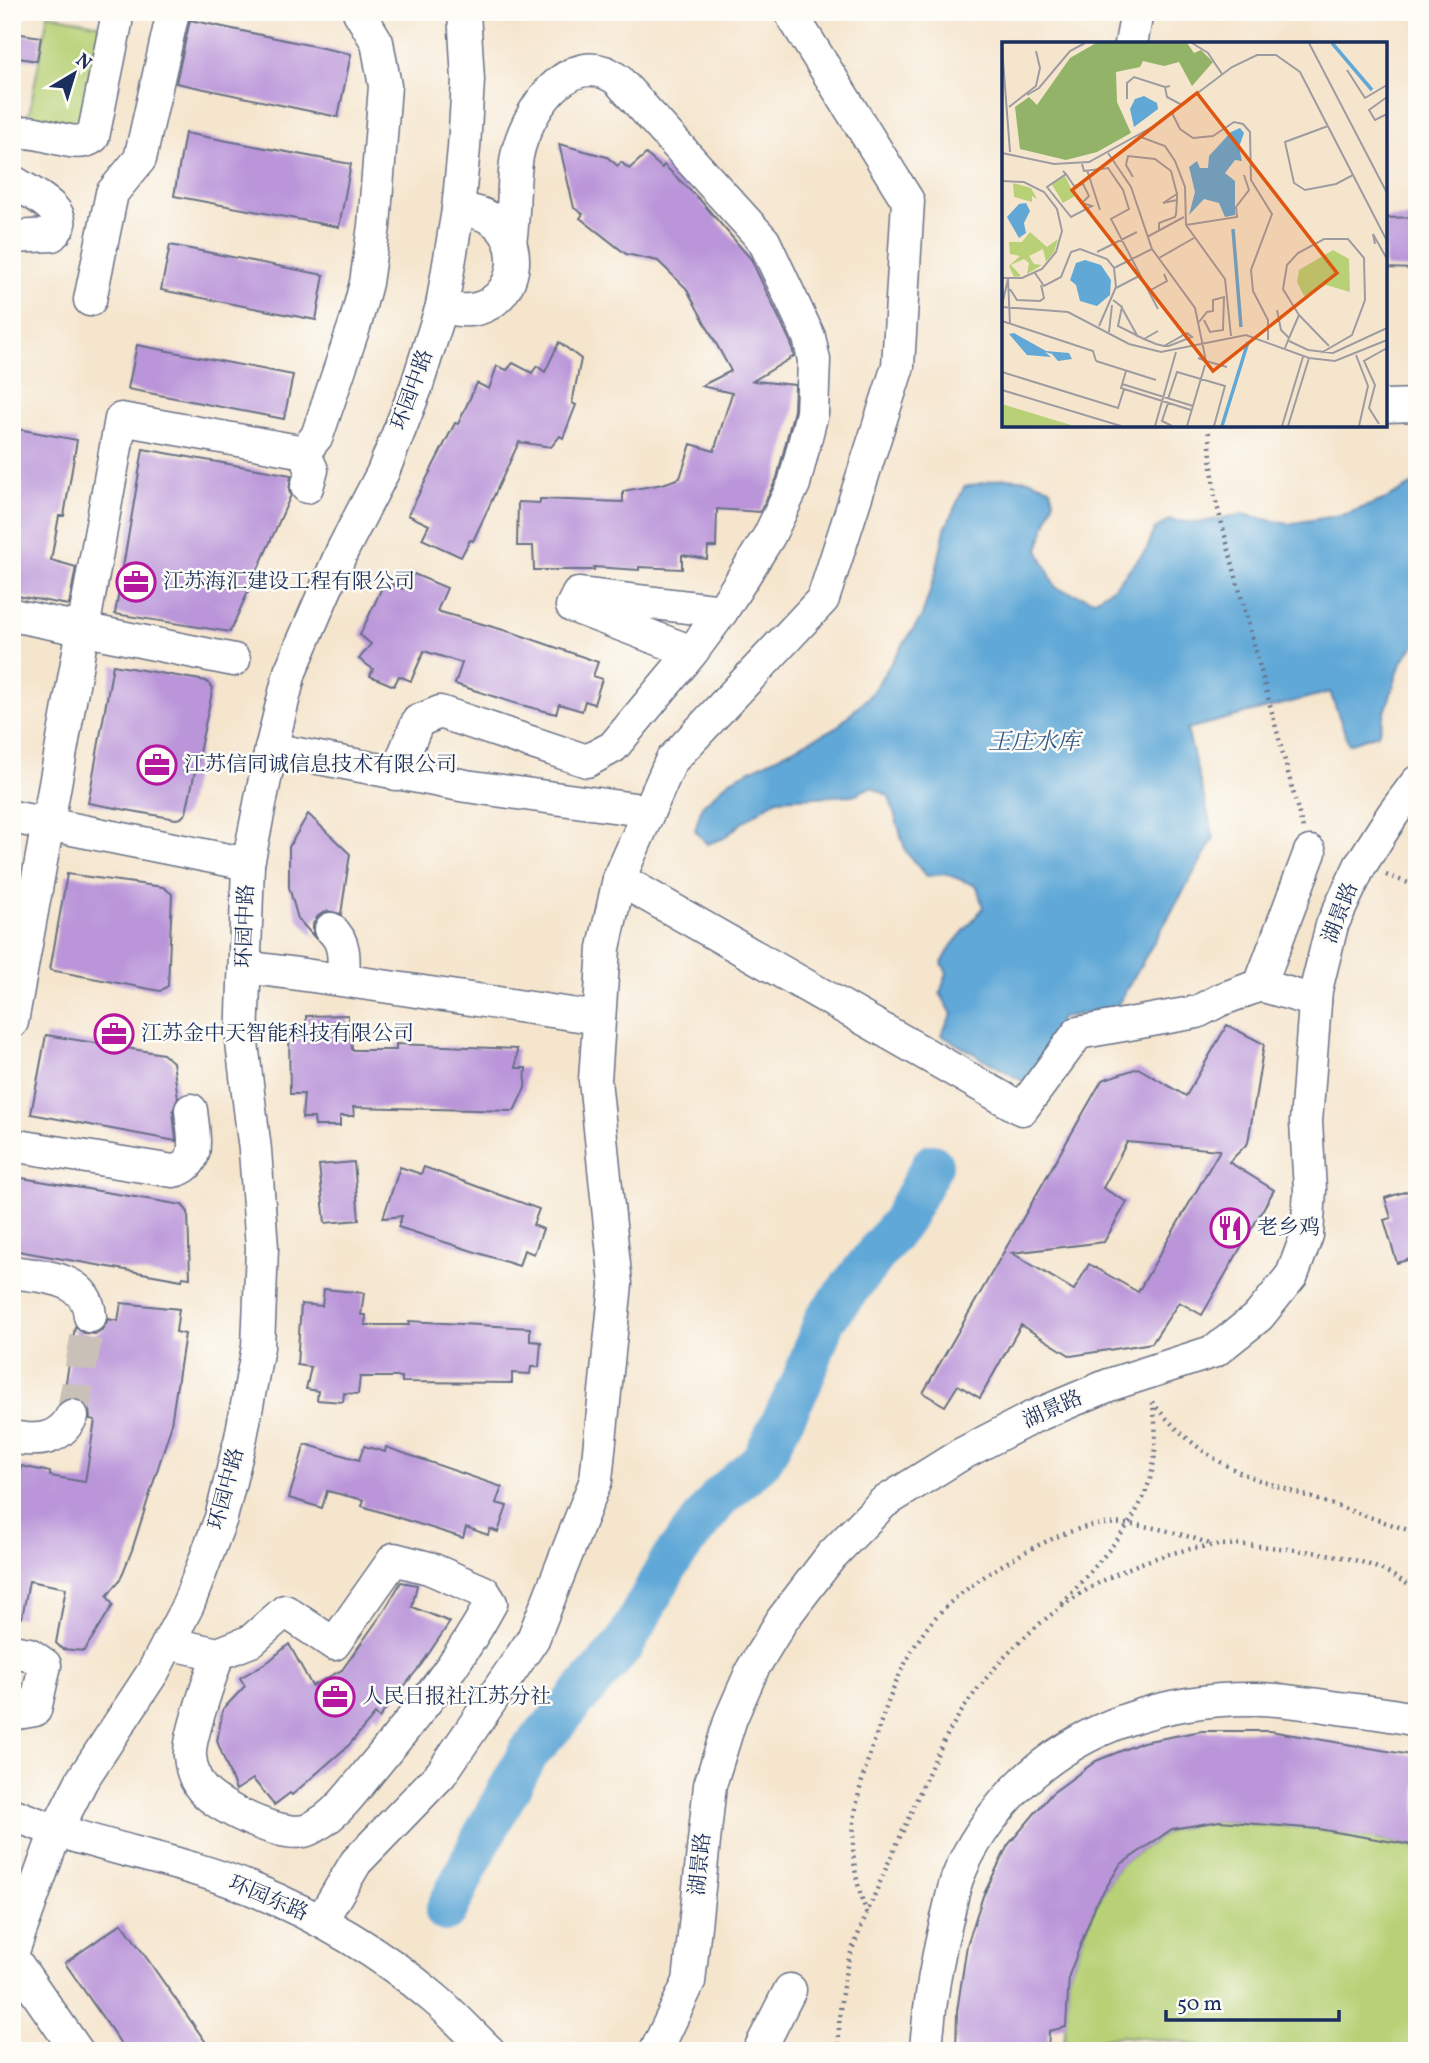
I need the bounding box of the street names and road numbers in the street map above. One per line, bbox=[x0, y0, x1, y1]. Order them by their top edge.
street label: 环园中路 bbox=[385, 346, 441, 434]
street label: 湖景路 bbox=[1316, 878, 1366, 948]
street label: 环园中路 bbox=[230, 884, 262, 968]
street label: 湖景路 bbox=[1018, 1384, 1088, 1436]
street label: 环园中路 bbox=[202, 1445, 252, 1533]
street label: 湖景路 bbox=[683, 1831, 719, 1897]
street label: 环园东路 bbox=[224, 1869, 312, 1929]

